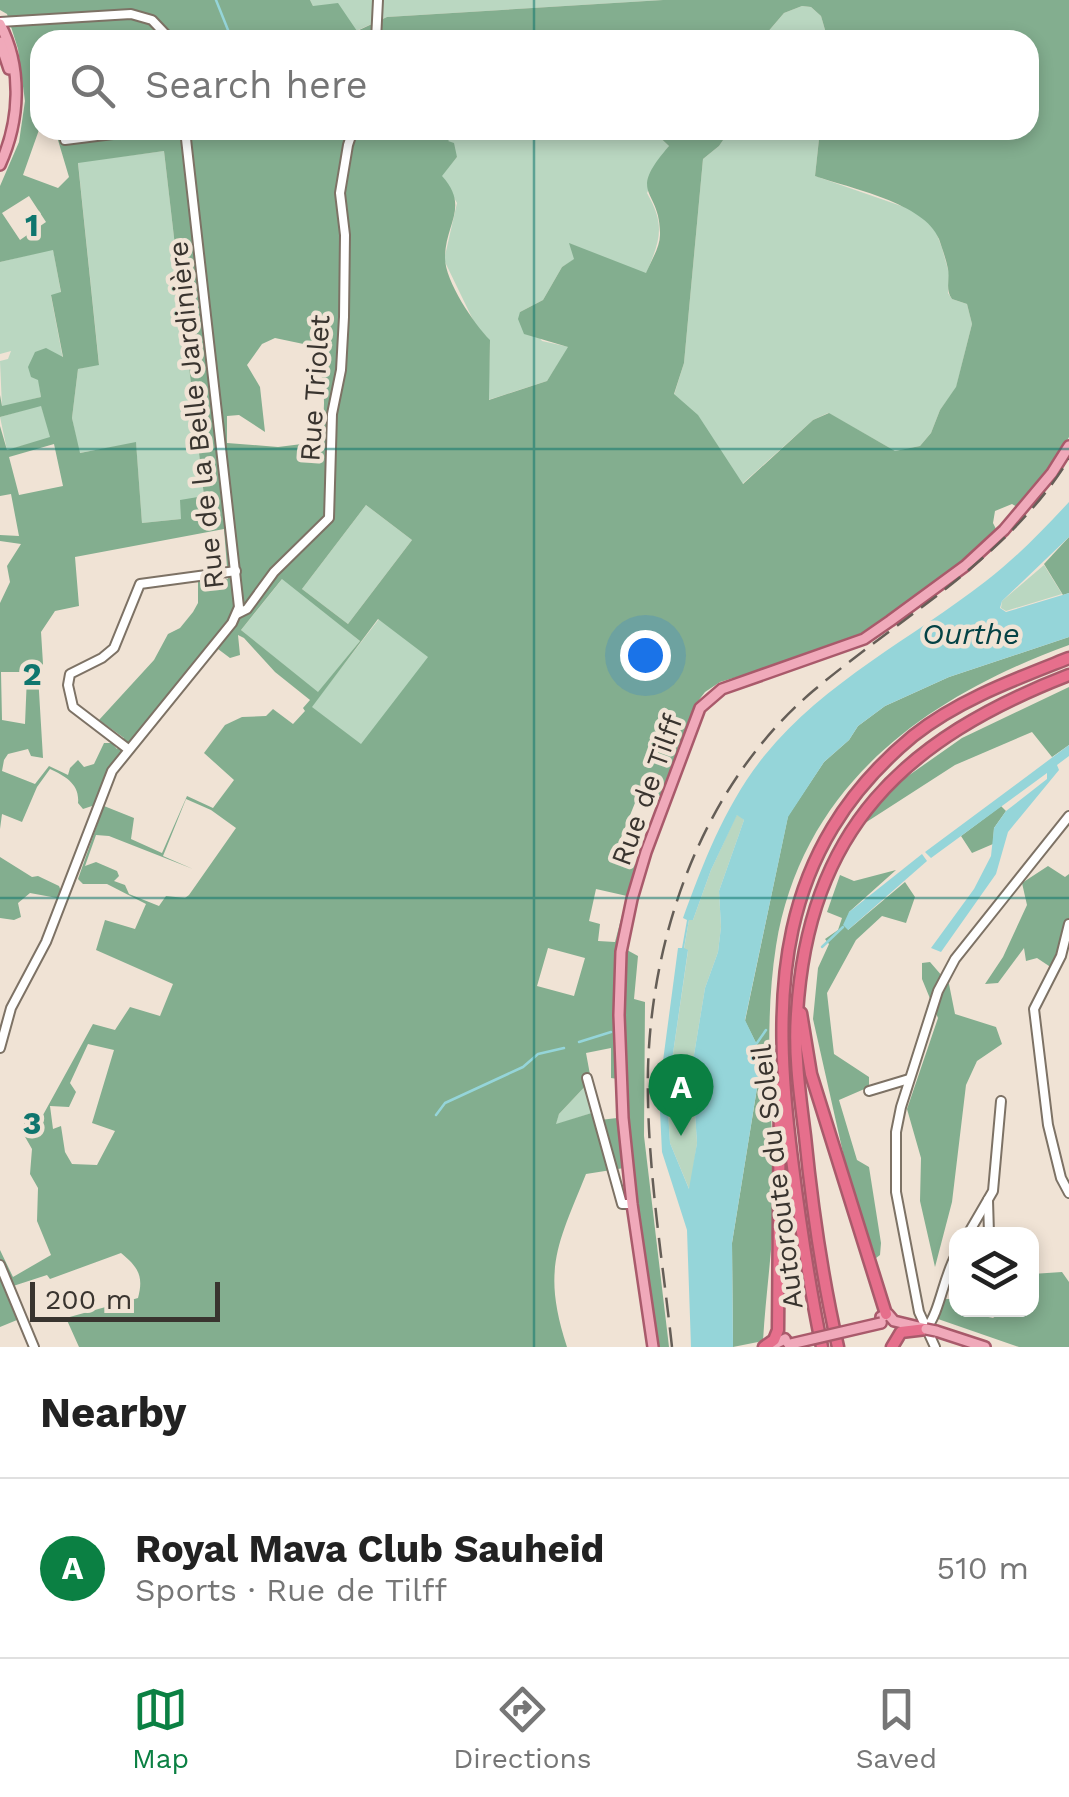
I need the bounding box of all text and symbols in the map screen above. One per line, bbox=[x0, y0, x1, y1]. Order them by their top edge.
search box bbox=[30, 30, 1039, 140]
icon: search bbox=[65, 58, 120, 113]
text: Search here bbox=[145, 63, 368, 107]
text: 1 bbox=[25, 206, 39, 244]
street label: Rue de la Belle Jardinière bbox=[161, 239, 231, 591]
street label: Rue Triolet bbox=[293, 313, 337, 463]
water label: Ourthe bbox=[922, 616, 1020, 651]
your location bbox=[620, 630, 671, 681]
text: 2 bbox=[22, 655, 42, 693]
street label: Rue de Tilff bbox=[604, 710, 690, 870]
street label: Autoroute du Soleil bbox=[744, 1042, 810, 1311]
pin: A bbox=[648, 1054, 714, 1136]
text: 3 bbox=[23, 1104, 41, 1142]
map controls bbox=[949, 1227, 1039, 1317]
button: layers bbox=[949, 1227, 1039, 1317]
scale bar bbox=[30, 1277, 220, 1322]
text: 200 m bbox=[45, 1283, 132, 1316]
text: Nearby bbox=[40, 1388, 187, 1437]
text: Royal Mava Club Sauheid bbox=[135, 1527, 604, 1571]
text: A bbox=[62, 1549, 83, 1587]
text: 510 m bbox=[937, 1549, 1029, 1587]
text: Sports · Rue de Tilff bbox=[135, 1571, 447, 1609]
tab: Map bbox=[132, 1682, 189, 1775]
tab: Directions bbox=[453, 1682, 592, 1775]
tab: Saved bbox=[856, 1682, 937, 1775]

